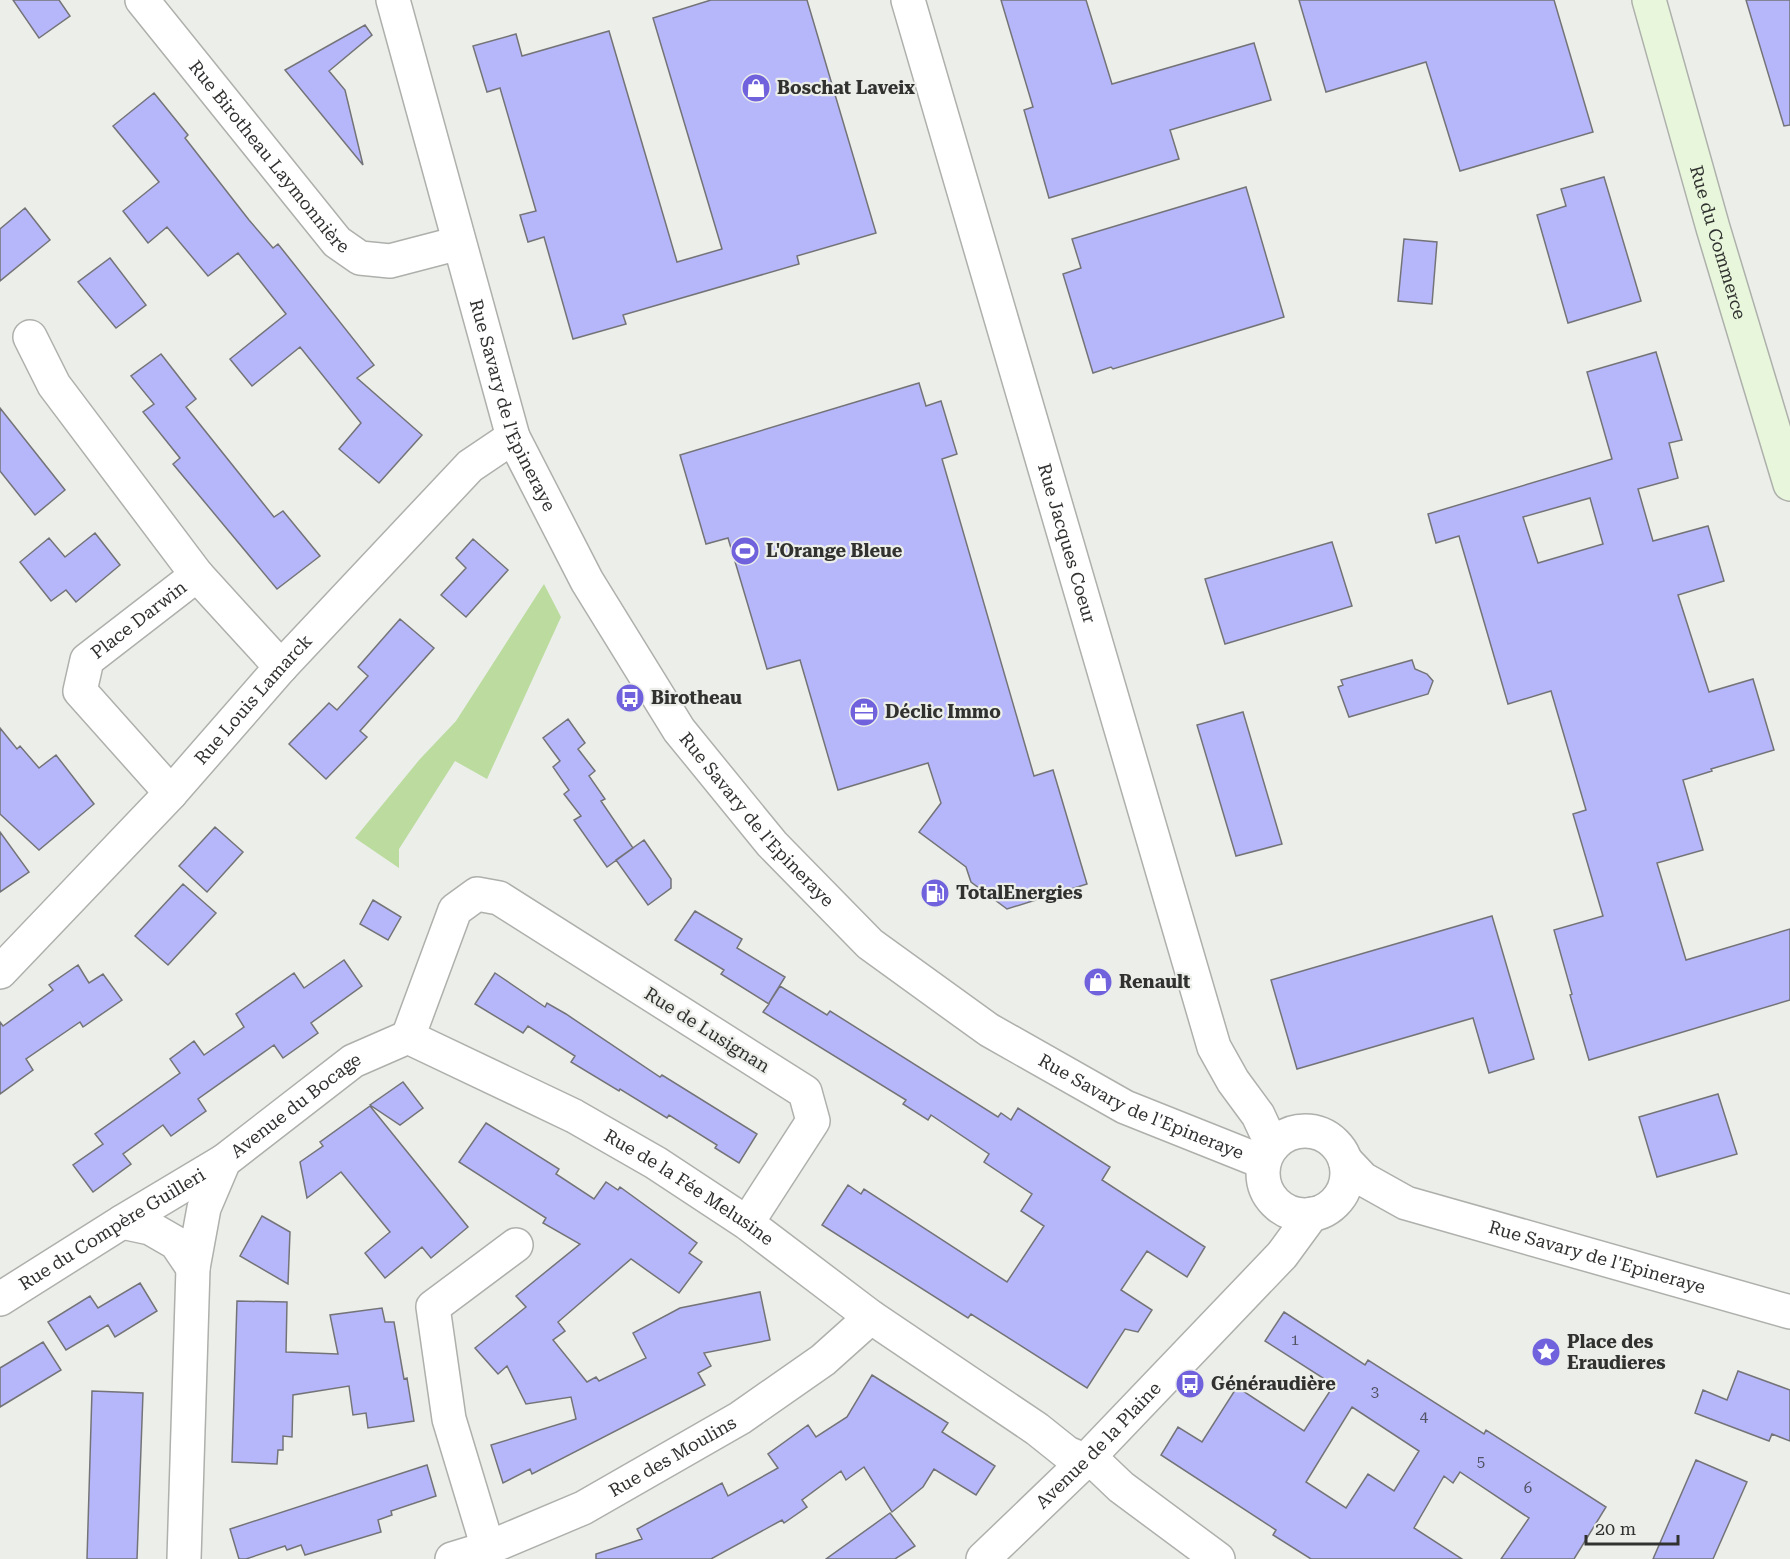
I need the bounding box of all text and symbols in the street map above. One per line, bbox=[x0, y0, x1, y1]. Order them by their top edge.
street label: Rue Birotheau Laymonnière bbox=[185, 56, 354, 257]
shop icon: Boschat Laveix bbox=[740, 72, 772, 104]
place label: Boschat Laveix bbox=[777, 77, 915, 98]
street label: Rue du Commerce bbox=[1686, 163, 1751, 322]
street label: Rue Savary de l'Epineraye bbox=[466, 297, 560, 515]
street label: Rue Jacques Coeur bbox=[1034, 461, 1101, 626]
sports icon: L'Orange Bleue bbox=[729, 535, 761, 567]
place label: L'Orange Bleue bbox=[766, 540, 903, 561]
street label: Place Darwin bbox=[87, 576, 191, 663]
street label: Rue Louis Lamarck bbox=[190, 630, 316, 768]
bus stop icon: Birotheau bbox=[614, 682, 646, 714]
place label: Birotheau bbox=[651, 687, 742, 708]
office icon: Déclic Immo bbox=[848, 696, 880, 728]
place label: Déclic Immo bbox=[885, 701, 1001, 722]
street label: Rue Savary de l'Epineraye bbox=[675, 728, 839, 911]
fuel station icon: TotalEnergies bbox=[919, 877, 951, 909]
place label: TotalEnergies bbox=[956, 882, 1082, 903]
shop icon: Renault bbox=[1082, 966, 1114, 998]
place label: Renault bbox=[1119, 971, 1190, 992]
street label: Rue de Lusignan bbox=[641, 983, 774, 1077]
street label: Avenue du Bocage bbox=[226, 1048, 364, 1162]
street label: Rue Savary de l'Epineraye bbox=[1035, 1049, 1247, 1163]
street label: Rue de la Fée Melusine bbox=[601, 1125, 778, 1249]
street label: Rue du Compère Guilleri bbox=[15, 1164, 209, 1294]
street label: Rue Savary de l'Epineraye bbox=[1486, 1216, 1708, 1298]
house number: 1 bbox=[1291, 1331, 1299, 1349]
place label: Place des Eraudieres bbox=[1567, 1331, 1666, 1373]
place icon: Place des Eraudieres bbox=[1530, 1336, 1562, 1368]
bus stop icon: Généraudière bbox=[1174, 1368, 1206, 1400]
place label: Généraudière bbox=[1211, 1373, 1336, 1394]
street label: Avenue de la Plaine bbox=[1031, 1377, 1165, 1513]
house number: 3 bbox=[1371, 1383, 1379, 1401]
house number: 4 bbox=[1420, 1408, 1429, 1426]
street label: Rue des Moulins bbox=[605, 1411, 740, 1501]
house number: 5 bbox=[1477, 1453, 1485, 1471]
house number: 6 bbox=[1524, 1479, 1532, 1497]
scale bar bbox=[1586, 1508, 1678, 1546]
text: 20 m bbox=[1595, 1518, 1636, 1539]

